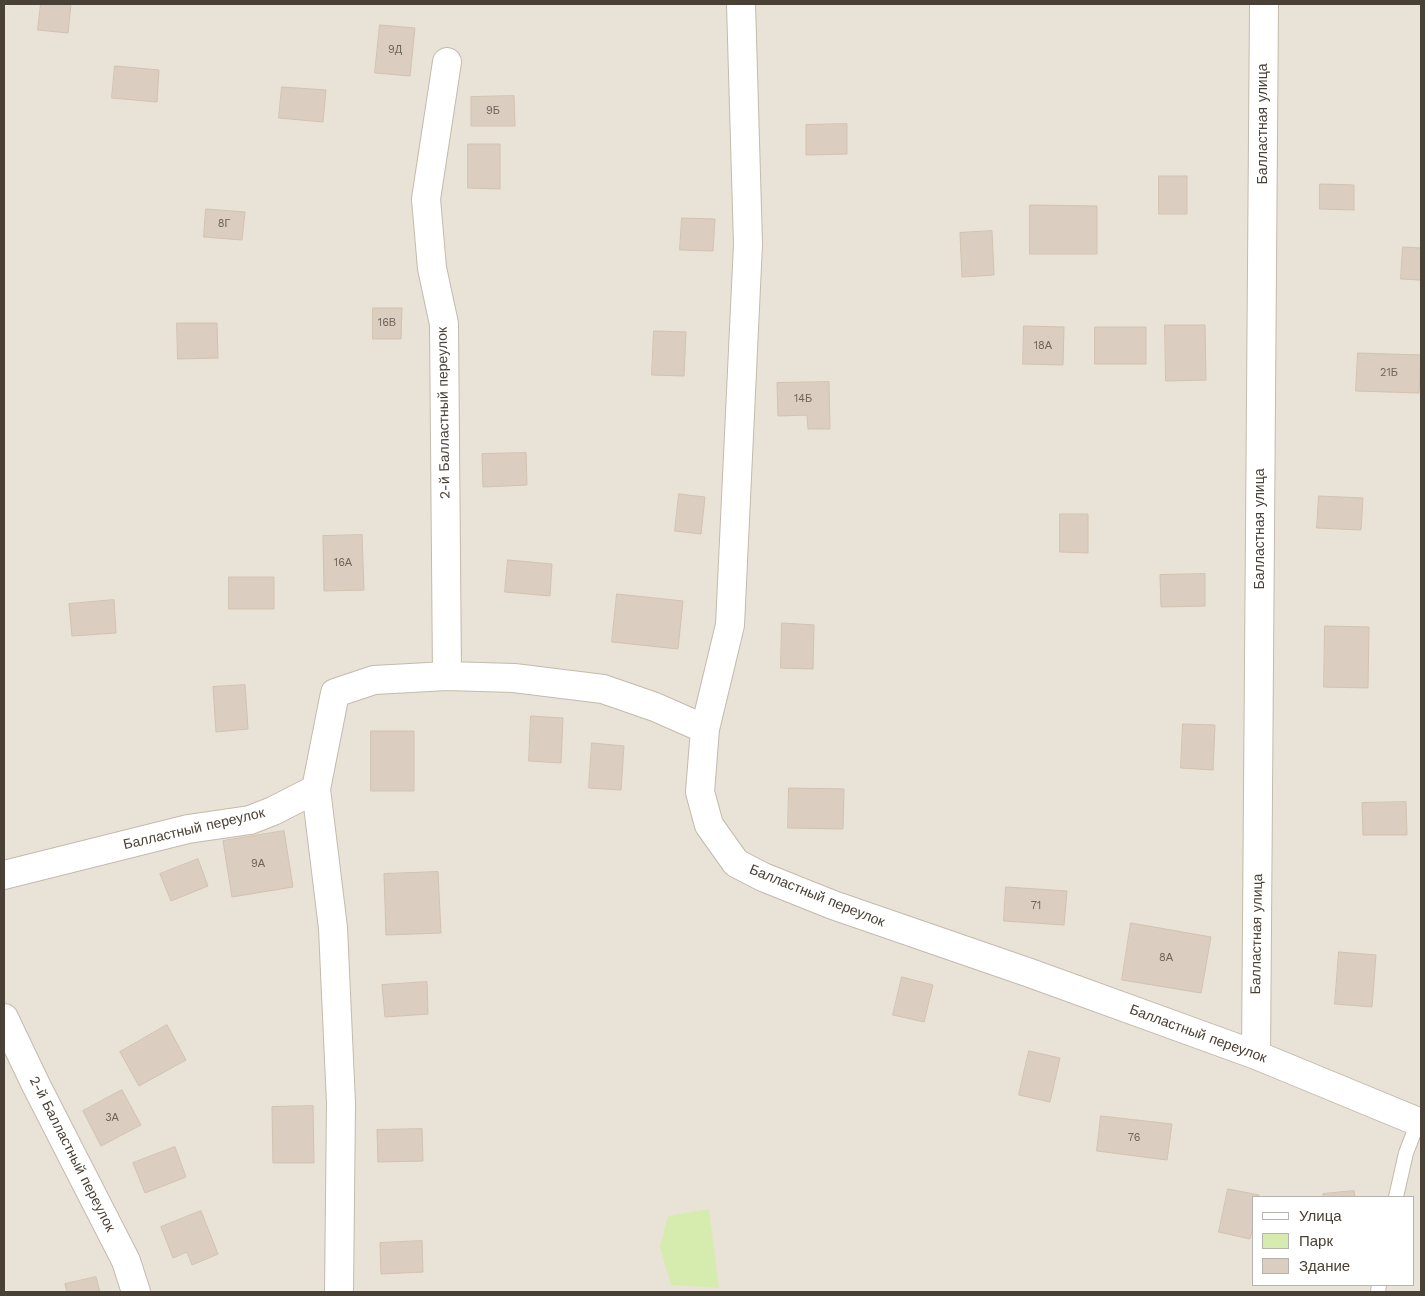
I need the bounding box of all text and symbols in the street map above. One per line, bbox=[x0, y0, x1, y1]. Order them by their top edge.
house number: 9Д bbox=[388, 43, 402, 57]
street label: Балластная улица bbox=[1255, 64, 1271, 184]
house number: 9Б bbox=[486, 104, 500, 118]
house number: 8Г bbox=[218, 217, 230, 231]
house number: 16В bbox=[378, 316, 396, 330]
street label: 2-й Балластный переулок bbox=[434, 327, 454, 499]
house number: 18А bbox=[1034, 339, 1052, 353]
house number: 21Б bbox=[1380, 366, 1398, 380]
house number: 14Б bbox=[794, 392, 812, 406]
street label: Балластная улица bbox=[1252, 469, 1268, 589]
house number: 16А bbox=[334, 556, 352, 570]
street label: Балластный переулок bbox=[122, 805, 266, 853]
house number: 9А bbox=[251, 857, 265, 871]
street label: Балластный переулок bbox=[747, 861, 887, 931]
street label: Балластная улица bbox=[1248, 873, 1266, 995]
house number: 71 bbox=[1031, 899, 1041, 913]
house number: 8А bbox=[1159, 951, 1173, 965]
street label: Балластный переулок bbox=[1127, 1001, 1269, 1067]
street label: 2-й Балластный переулок bbox=[25, 1073, 119, 1235]
house number: 3А bbox=[105, 1111, 119, 1125]
house number: 76 bbox=[1128, 1131, 1140, 1145]
legend bbox=[1252, 1196, 1415, 1286]
text: Улица bbox=[1299, 1207, 1342, 1225]
text: Парк bbox=[1299, 1232, 1333, 1250]
text: Здание bbox=[1299, 1257, 1350, 1275]

